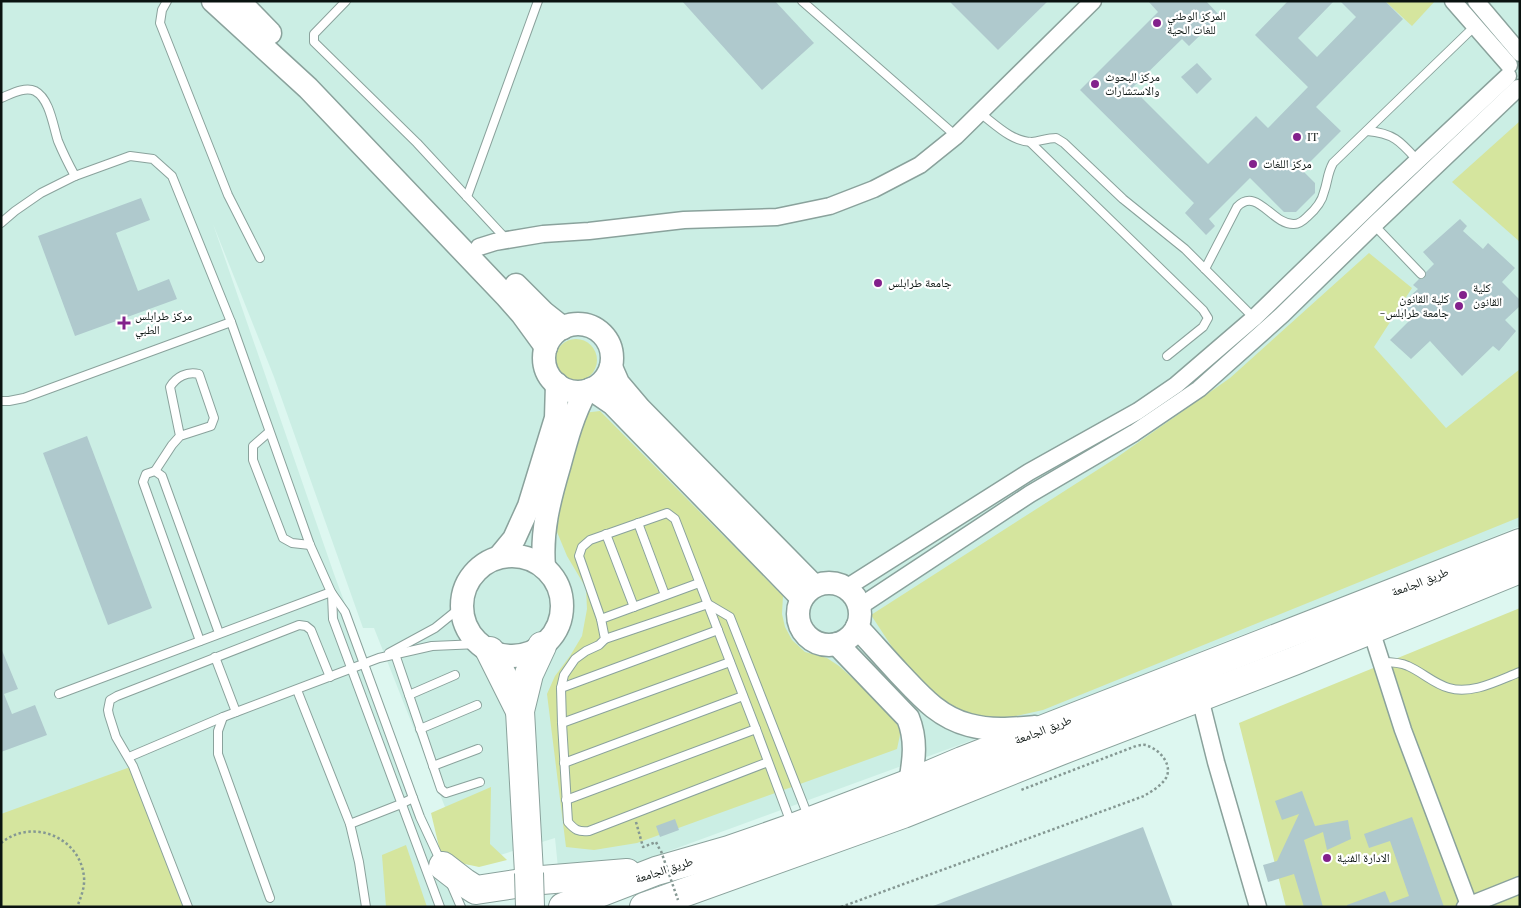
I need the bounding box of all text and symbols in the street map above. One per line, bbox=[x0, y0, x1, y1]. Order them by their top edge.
place label: المركز الوطني للغات الحية bbox=[1167, 7, 1226, 37]
marker: المركز الوطني للغات الحية bbox=[1151, 17, 1163, 29]
place label: مركز البحوث والاستشارات bbox=[1105, 68, 1160, 98]
marker: مركز البحوث والاستشارات bbox=[1089, 78, 1101, 90]
place label: IT bbox=[1307, 128, 1319, 144]
marker: IT bbox=[1291, 131, 1303, 143]
place label: مركز اللغات bbox=[1263, 155, 1312, 171]
marker: مركز اللغات bbox=[1247, 158, 1259, 170]
place label: جامعة طرابلس bbox=[888, 274, 952, 290]
marker: جامعة طرابلس bbox=[872, 277, 884, 289]
place label: كلية القانون bbox=[1473, 279, 1502, 309]
marker: كلية القانون bbox=[1457, 289, 1469, 301]
place label: كلية القانون -جامعة طرابلس bbox=[1379, 290, 1449, 320]
marker: كلية القانون -جامعة طرابلس bbox=[1453, 300, 1465, 312]
place label: مركز طرابلس الطبي bbox=[135, 307, 192, 340]
marker: مركز طرابلس الطبي bbox=[117, 316, 131, 330]
street label: طريق الجامعة bbox=[1389, 563, 1451, 599]
street label: طريق الجامعة bbox=[1012, 711, 1074, 747]
place label: الادارة الفنية bbox=[1337, 849, 1390, 865]
street label: طريق الجامعة bbox=[633, 852, 695, 886]
marker: الادارة الفنية bbox=[1321, 852, 1333, 864]

